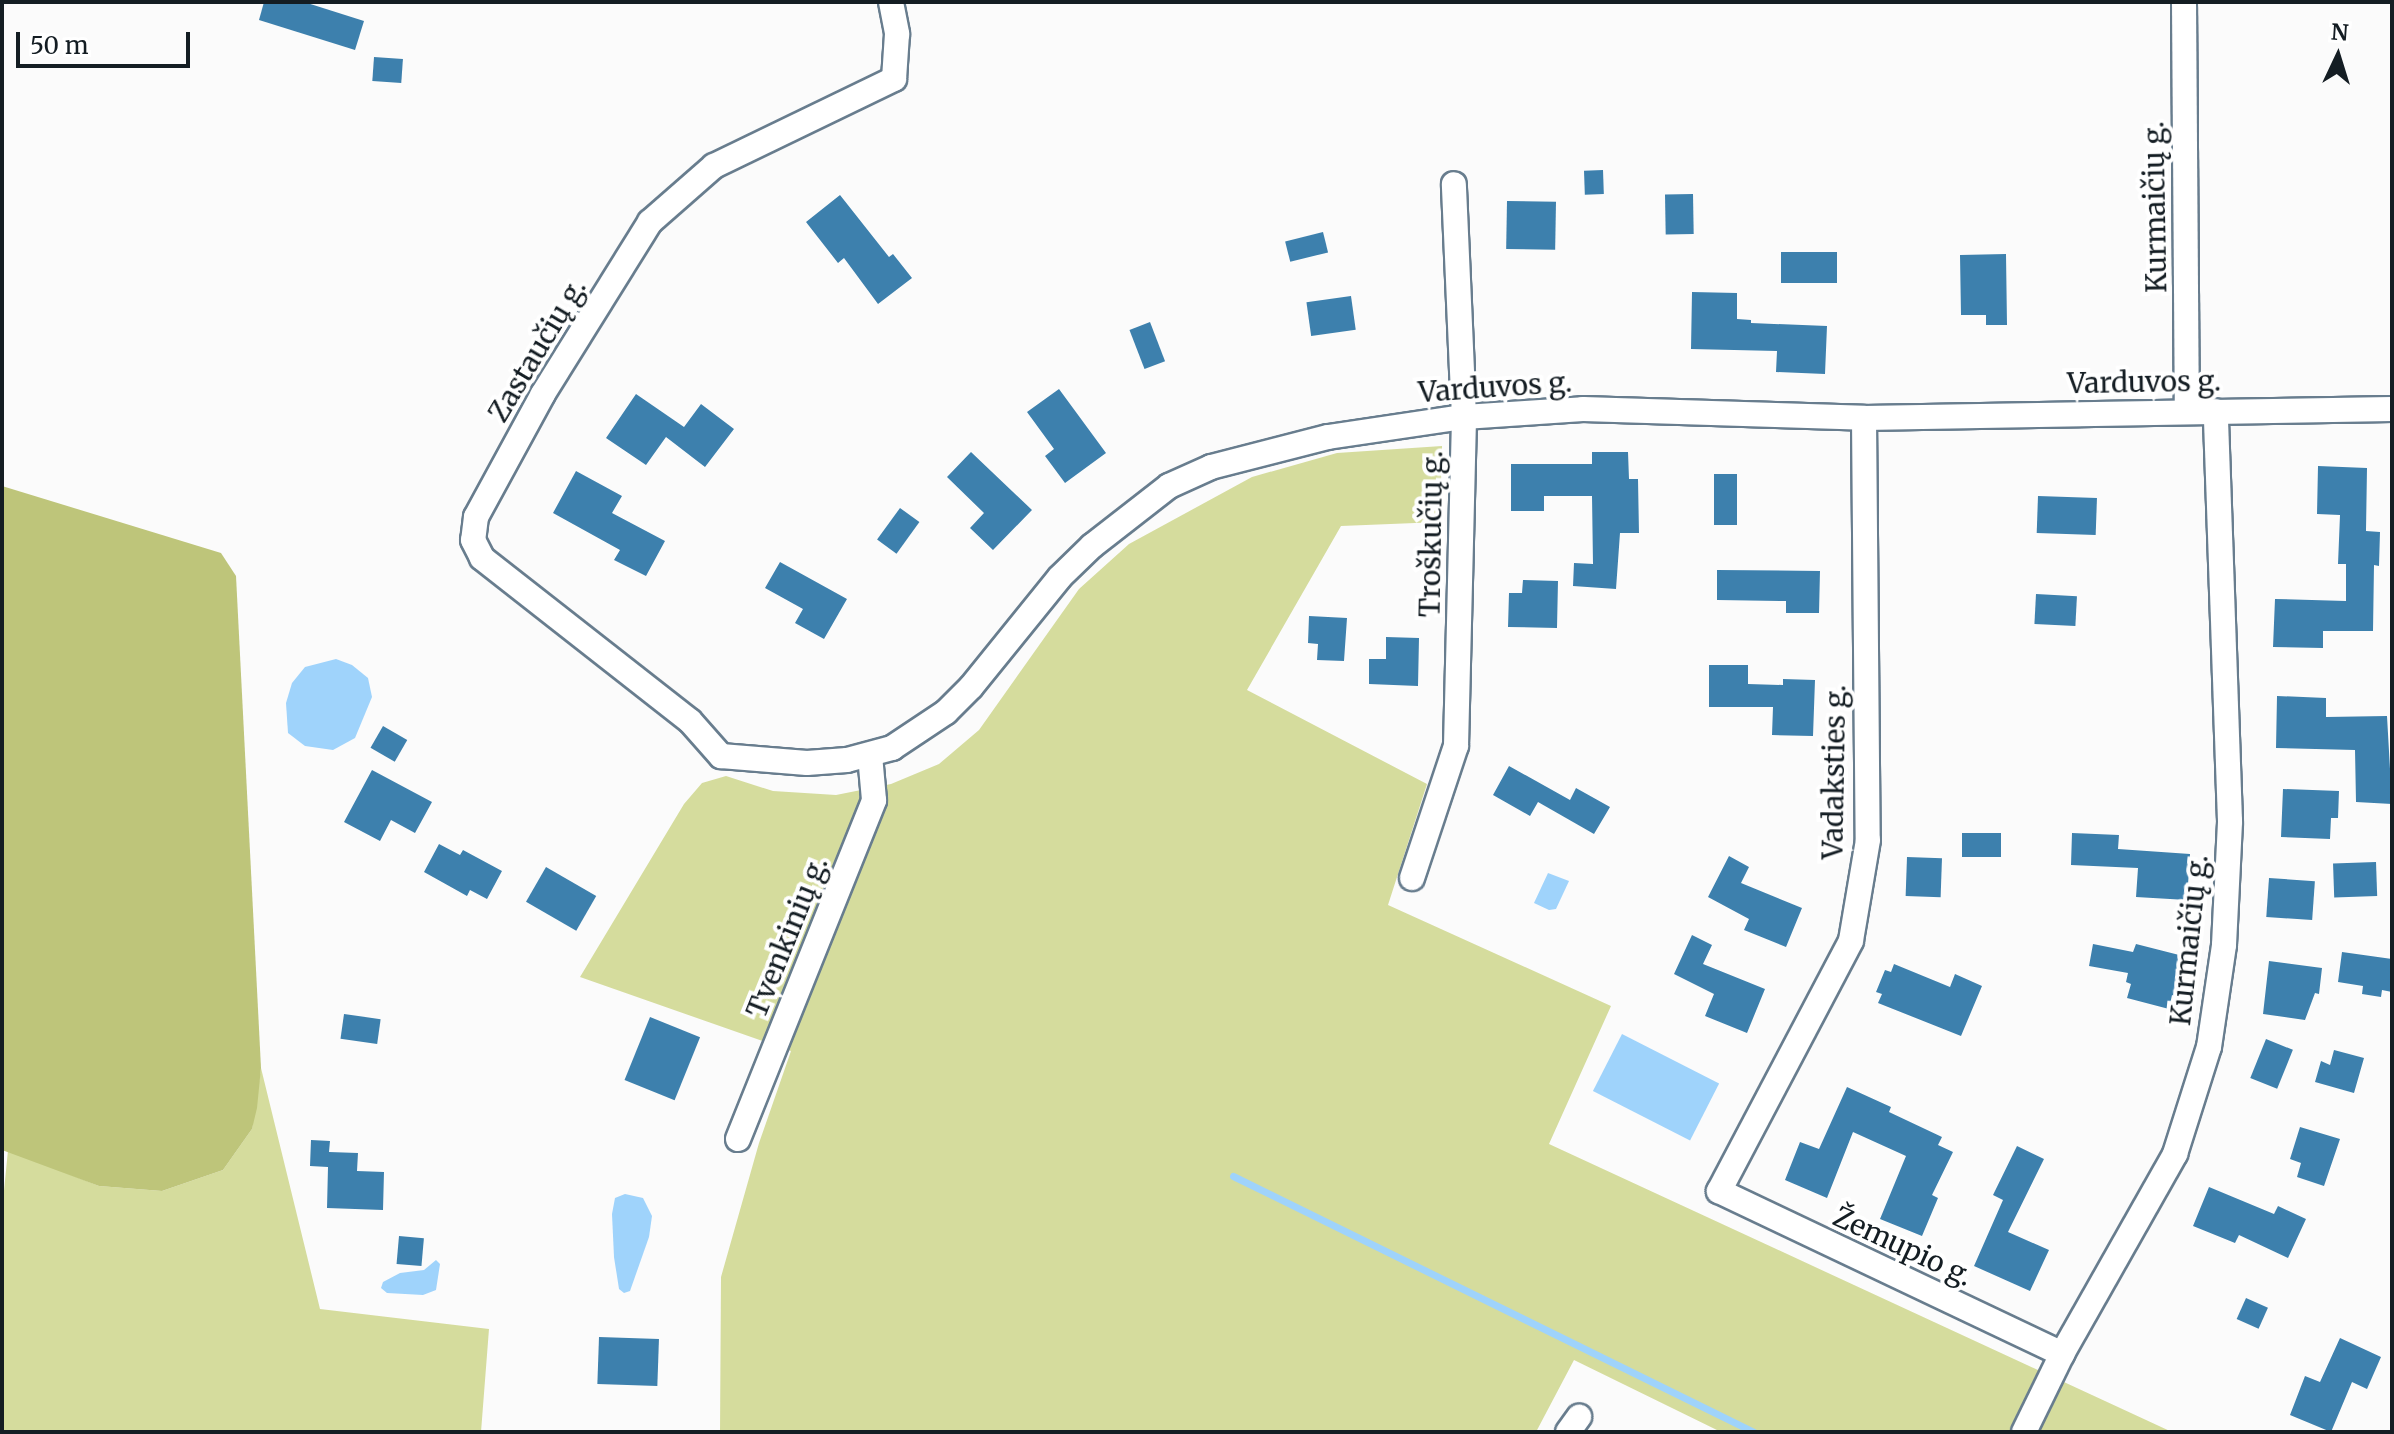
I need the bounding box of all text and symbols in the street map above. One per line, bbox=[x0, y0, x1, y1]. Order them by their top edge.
scale bar bbox=[20, 16, 194, 66]
north arrow bbox=[2298, 16, 2378, 96]
text: N bbox=[2330, 17, 2349, 47]
text: 50 m bbox=[30, 30, 89, 61]
street label: Kurmaičių g. bbox=[2137, 121, 2173, 293]
street label: Zastaučių g. bbox=[481, 272, 593, 428]
street label: Varduvos g. bbox=[2067, 364, 2221, 400]
street label: Varduvos g. bbox=[1417, 365, 1573, 409]
street label: Troškučių g. bbox=[1413, 450, 1449, 618]
street label: Vadaksties g. bbox=[1816, 684, 1852, 860]
street label: Tvenkinių g. bbox=[739, 851, 835, 1023]
street label: Kurmaičių g. bbox=[2163, 853, 2215, 1027]
street label: Žemupio g. bbox=[1828, 1199, 1978, 1293]

